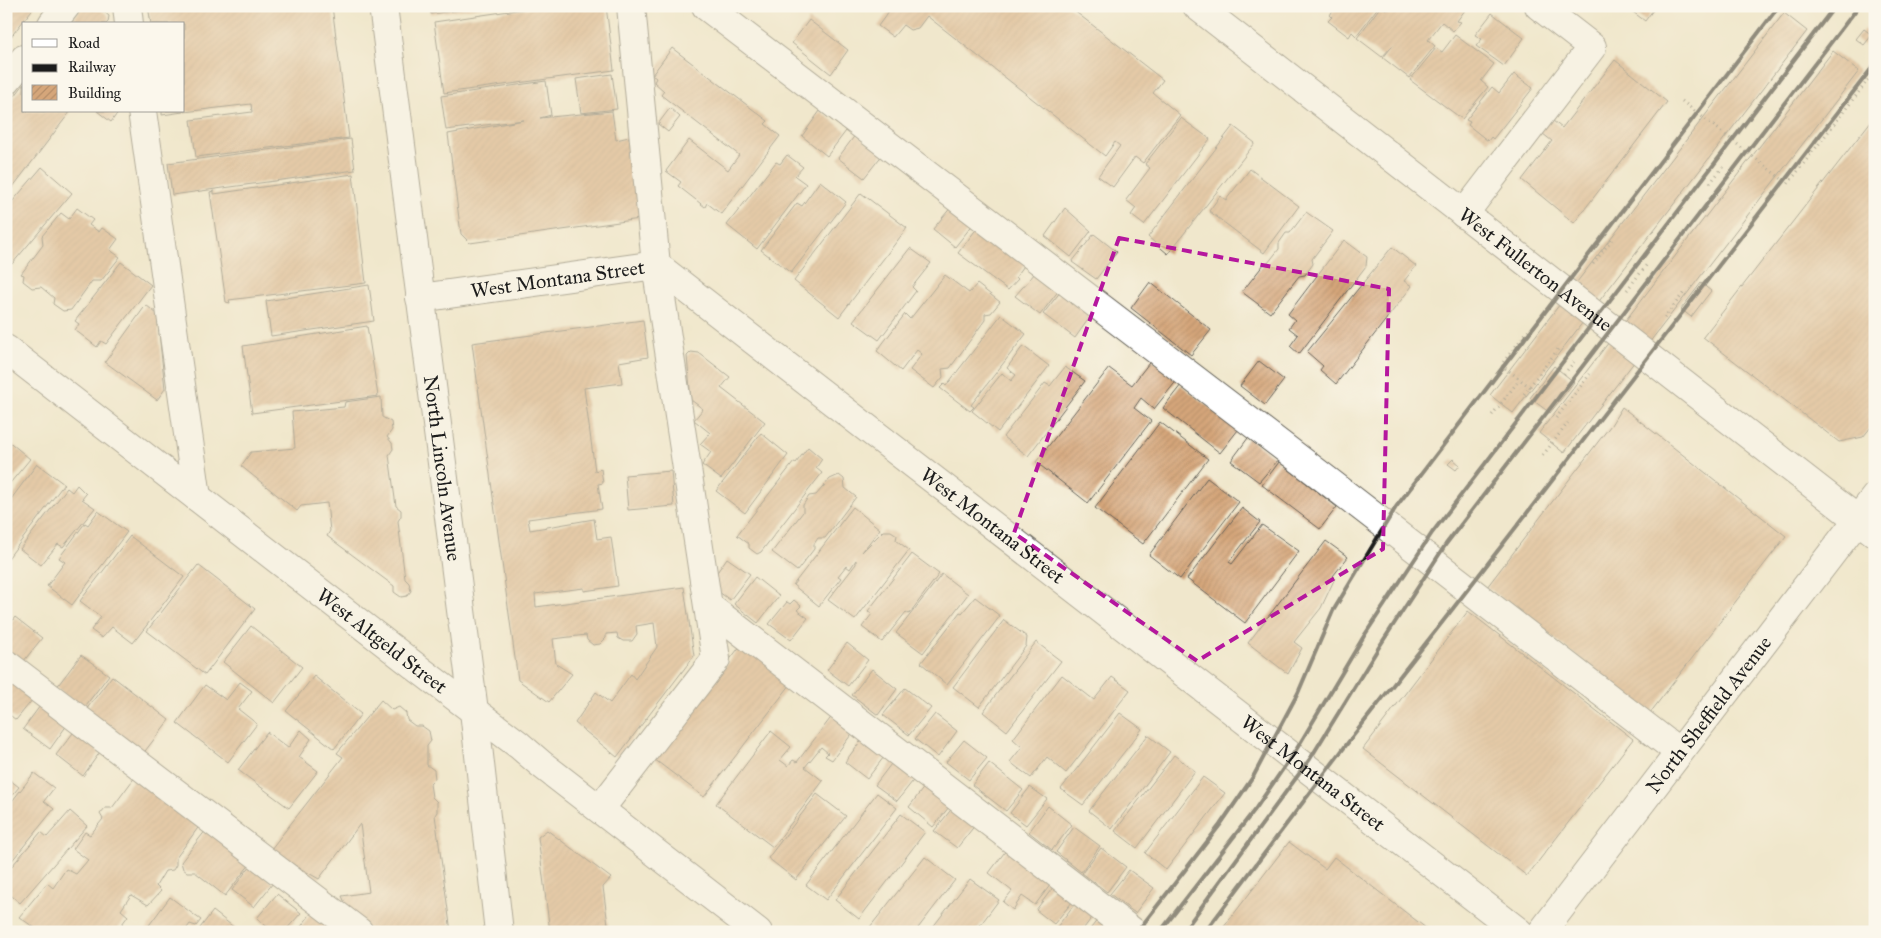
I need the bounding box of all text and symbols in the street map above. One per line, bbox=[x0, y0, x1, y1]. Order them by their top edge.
legend bbox=[22, 22, 185, 112]
text: Road bbox=[68, 34, 100, 52]
text: Railway bbox=[68, 58, 117, 76]
text: Building bbox=[68, 84, 122, 102]
street label: West Fullerton Avenue bbox=[1454, 202, 1617, 336]
street label: West Montana Street bbox=[469, 255, 646, 303]
street label: North Lincoln Avenue bbox=[419, 374, 467, 563]
street label: West Montana Street bbox=[916, 462, 1070, 588]
street label: West Altgeld Street bbox=[312, 583, 452, 698]
street label: North Sheffield Avenue bbox=[1641, 631, 1776, 798]
street label: West Montana Street bbox=[1237, 710, 1390, 836]

